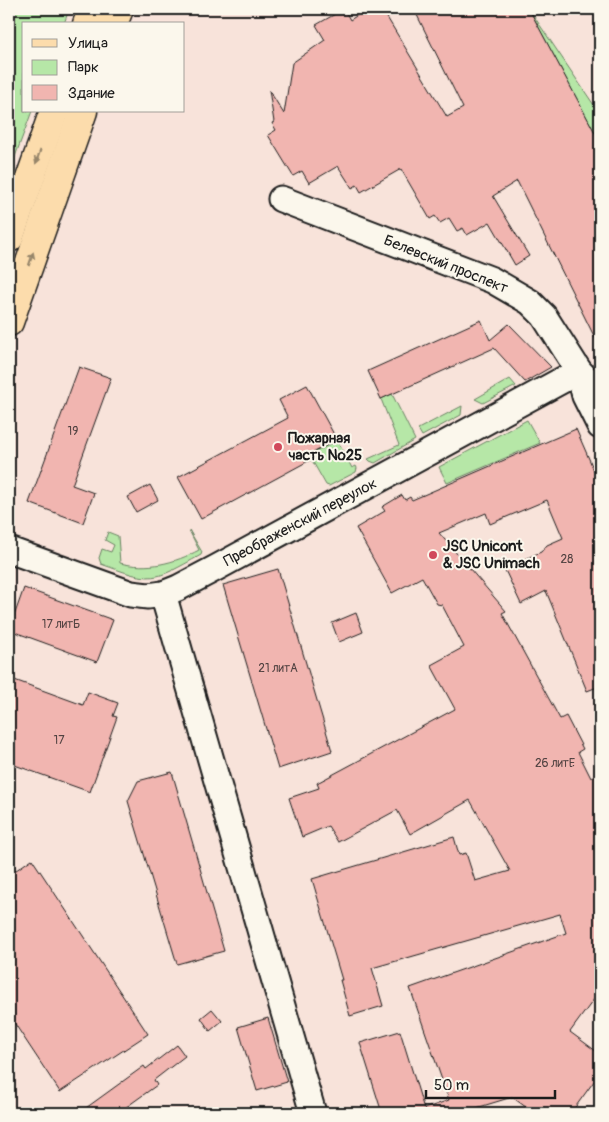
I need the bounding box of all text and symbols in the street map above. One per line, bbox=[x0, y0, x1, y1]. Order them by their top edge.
legend bbox=[22, 22, 185, 112]
text: Улица bbox=[68, 34, 108, 53]
text: Парк bbox=[68, 58, 99, 77]
text: Здание bbox=[68, 84, 115, 103]
one-way arrow bbox=[34, 150, 42, 165]
street label: Белевский проспект bbox=[381, 231, 511, 298]
one-way arrow bbox=[27, 251, 35, 266]
house number: 19 bbox=[68, 424, 78, 439]
place label: Пожарная часть №25 bbox=[288, 429, 362, 465]
marker: Пожарная часть №25 bbox=[272, 441, 284, 453]
street label: Преображенский переулок bbox=[220, 474, 380, 571]
place label: JSC Unicont & JSC Unimach bbox=[443, 537, 540, 573]
marker: JSC Unicont & JSC Unimach bbox=[427, 549, 439, 561]
house number: 28 bbox=[561, 552, 573, 567]
house number: 17 литБ bbox=[42, 617, 80, 632]
house number: 21 литА bbox=[258, 661, 298, 676]
house number: 17 bbox=[53, 733, 65, 748]
house number: 26 литЕ bbox=[535, 756, 575, 771]
scale bar bbox=[426, 1067, 555, 1099]
text: 50 m bbox=[434, 1076, 469, 1095]

